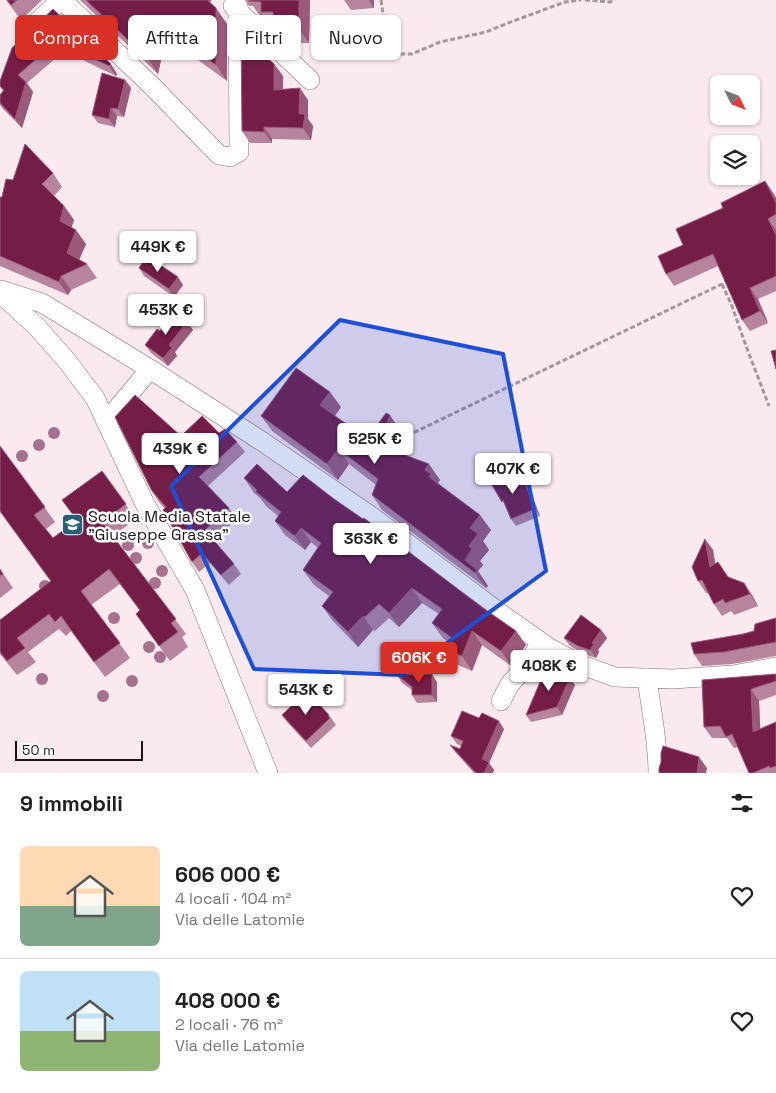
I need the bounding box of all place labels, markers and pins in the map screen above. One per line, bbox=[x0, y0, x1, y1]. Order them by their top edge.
pin: 449K € bbox=[117, 230, 199, 273]
pin: 453K € bbox=[125, 294, 207, 336]
pin: 525K € bbox=[334, 422, 416, 465]
pin: 439K € bbox=[139, 432, 221, 475]
pin: 407K € bbox=[472, 452, 554, 495]
place label: Scuola Media Statale "Giuseppe Grassa" bbox=[88, 506, 251, 545]
school or university icon: Scuola Media Statale "Giuseppe Grassa" bbox=[60, 513, 84, 537]
pin: 363K € bbox=[330, 522, 412, 565]
pin: 606K € bbox=[378, 642, 460, 684]
pin: 408K € bbox=[508, 650, 590, 692]
pin: 543K € bbox=[265, 674, 347, 716]

